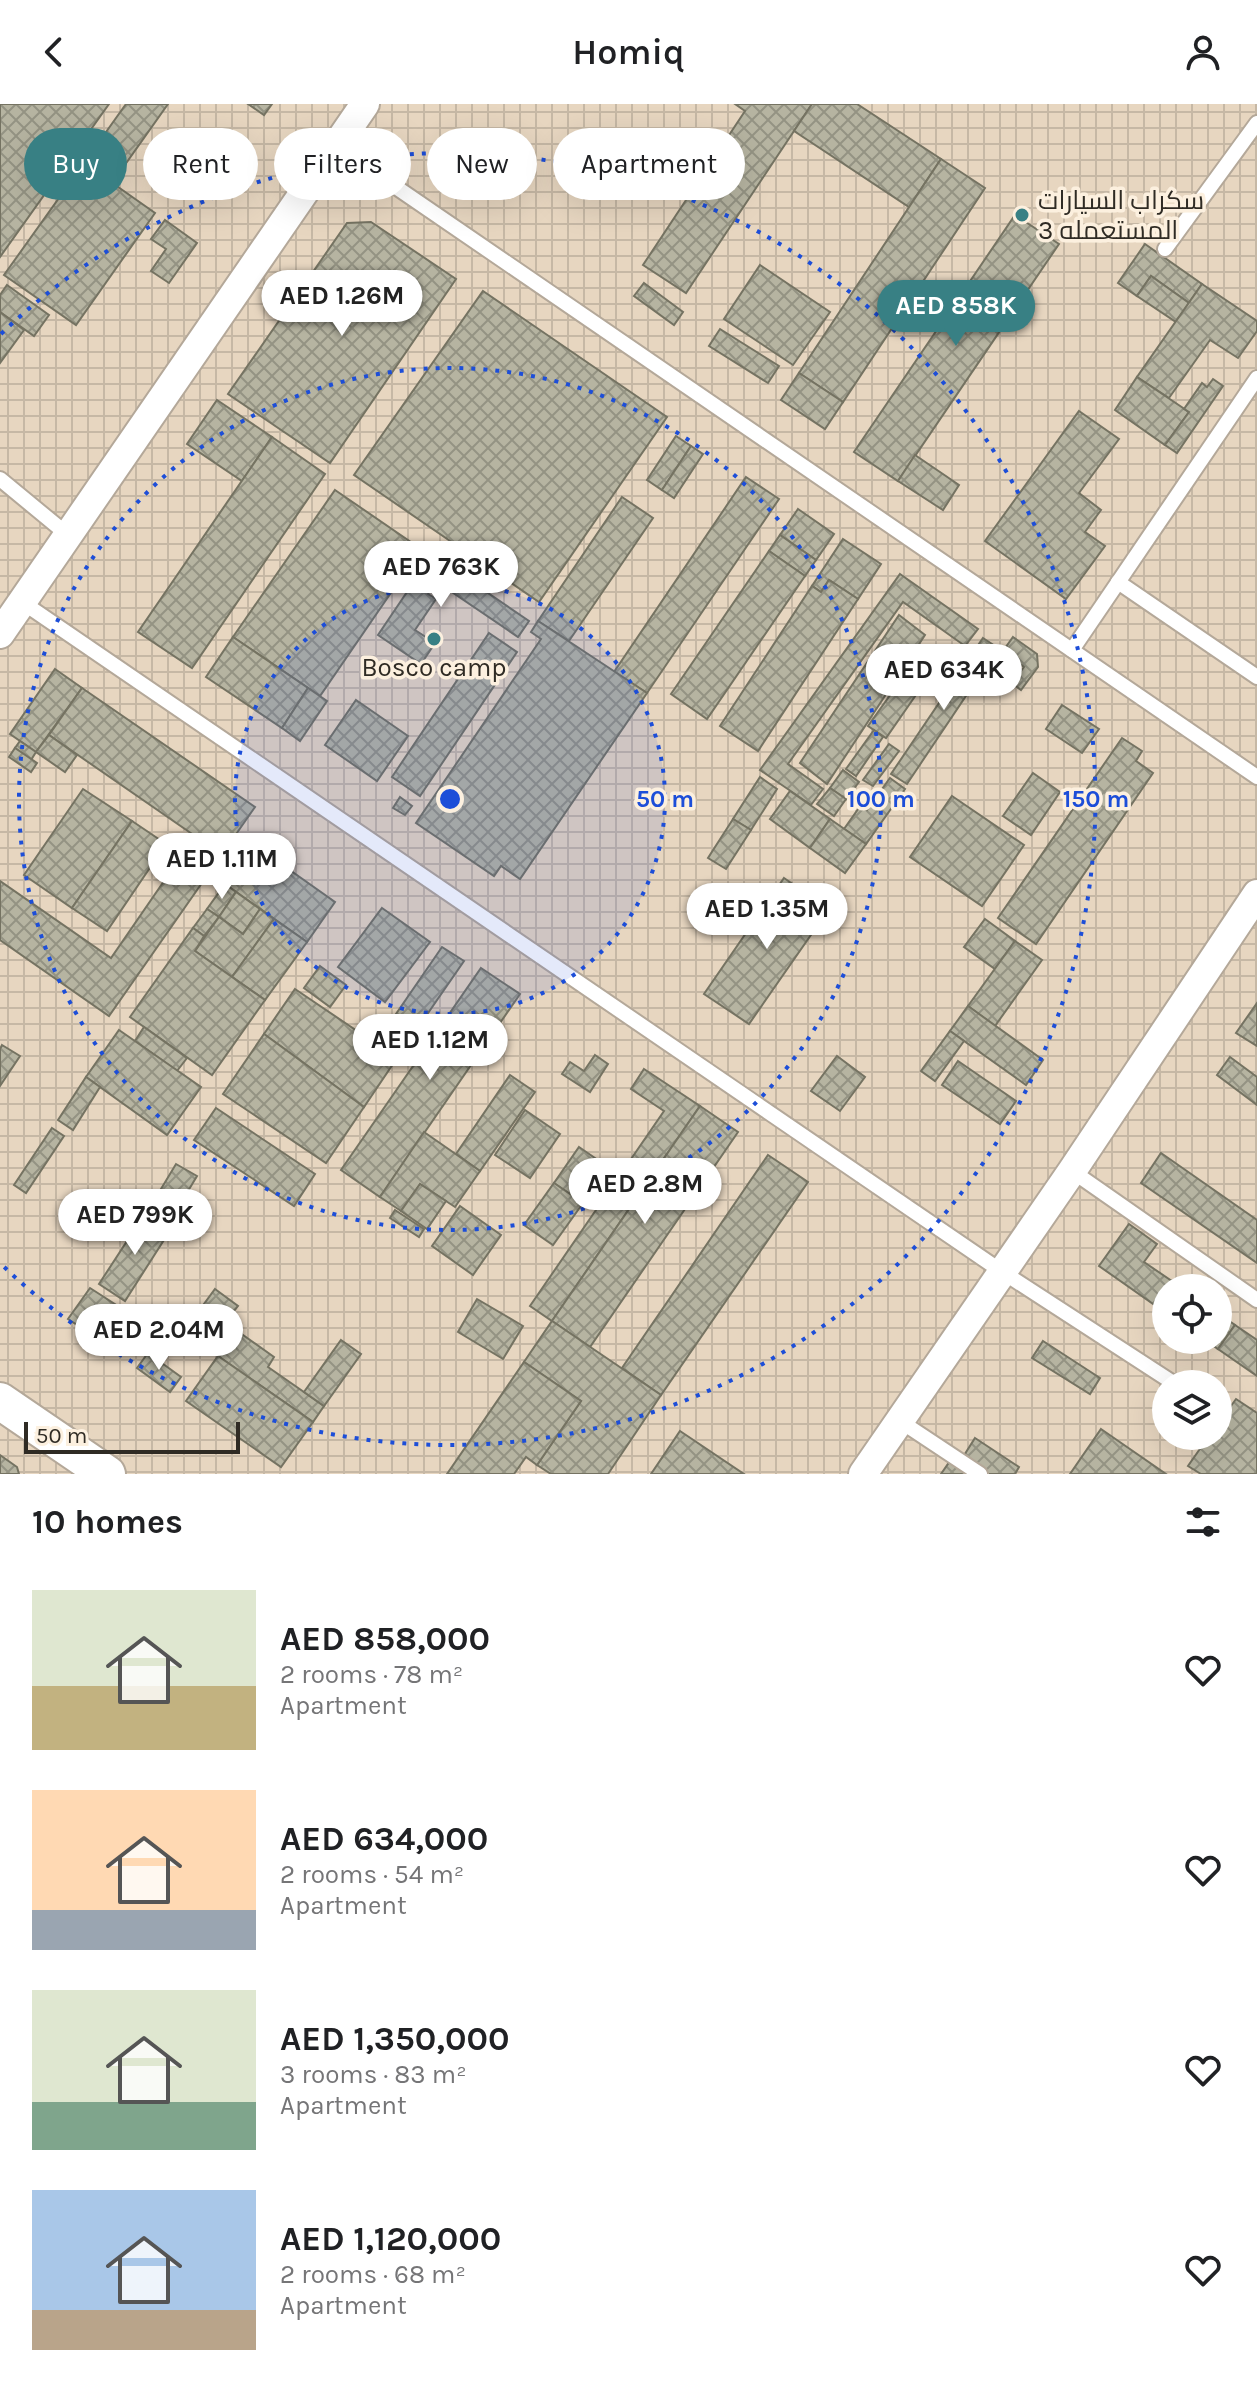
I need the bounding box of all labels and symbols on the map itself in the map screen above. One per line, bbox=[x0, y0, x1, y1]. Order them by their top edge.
place label: سكراب السيارات المستعمله 3 bbox=[1038, 185, 1204, 246]
marker: سكراب السيارات المستعمله 3 bbox=[1013, 206, 1031, 224]
pin: AED 1.26M bbox=[250, 270, 434, 338]
pin: AED 858K bbox=[873, 280, 1039, 348]
pin: AED 763K bbox=[358, 541, 524, 609]
marker: Bosco camp bbox=[425, 630, 443, 648]
pin: AED 634K bbox=[861, 644, 1027, 712]
place label: Bosco camp bbox=[361, 652, 507, 683]
centre of rings bbox=[436, 785, 464, 813]
text: 50 m bbox=[636, 785, 694, 813]
text: 100 m bbox=[847, 785, 915, 813]
text: 150 m bbox=[1063, 785, 1129, 813]
pin: AED 1.11M bbox=[130, 833, 314, 901]
pin: AED 1.35M bbox=[675, 883, 859, 951]
pin: AED 1.12M bbox=[338, 1014, 522, 1082]
pin: AED 2.8M bbox=[562, 1158, 728, 1226]
pin: AED 799K bbox=[52, 1189, 218, 1257]
pin: AED 2.04M bbox=[67, 1304, 251, 1372]
scale bar bbox=[24, 1418, 240, 1454]

